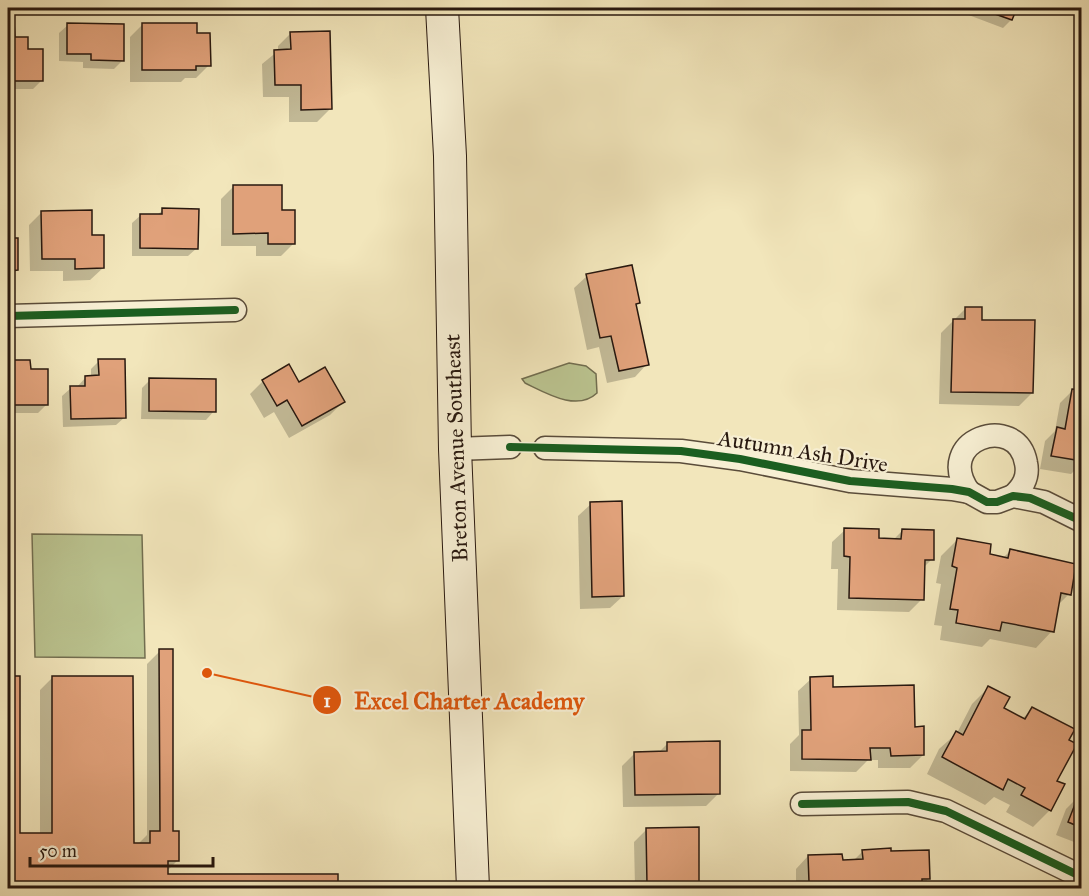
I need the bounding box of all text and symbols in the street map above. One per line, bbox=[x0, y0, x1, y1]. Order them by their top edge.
street label: Breton Avenue Southeast bbox=[439, 333, 473, 562]
street label: Autumn Ash Drive bbox=[715, 424, 890, 478]
callout: Excel Charter Academy bbox=[312, 679, 596, 721]
text: Excel Charter Academy bbox=[354, 686, 586, 716]
text: 1 bbox=[323, 690, 331, 712]
scale bar bbox=[30, 830, 213, 868]
text: 50 m bbox=[39, 840, 77, 862]

